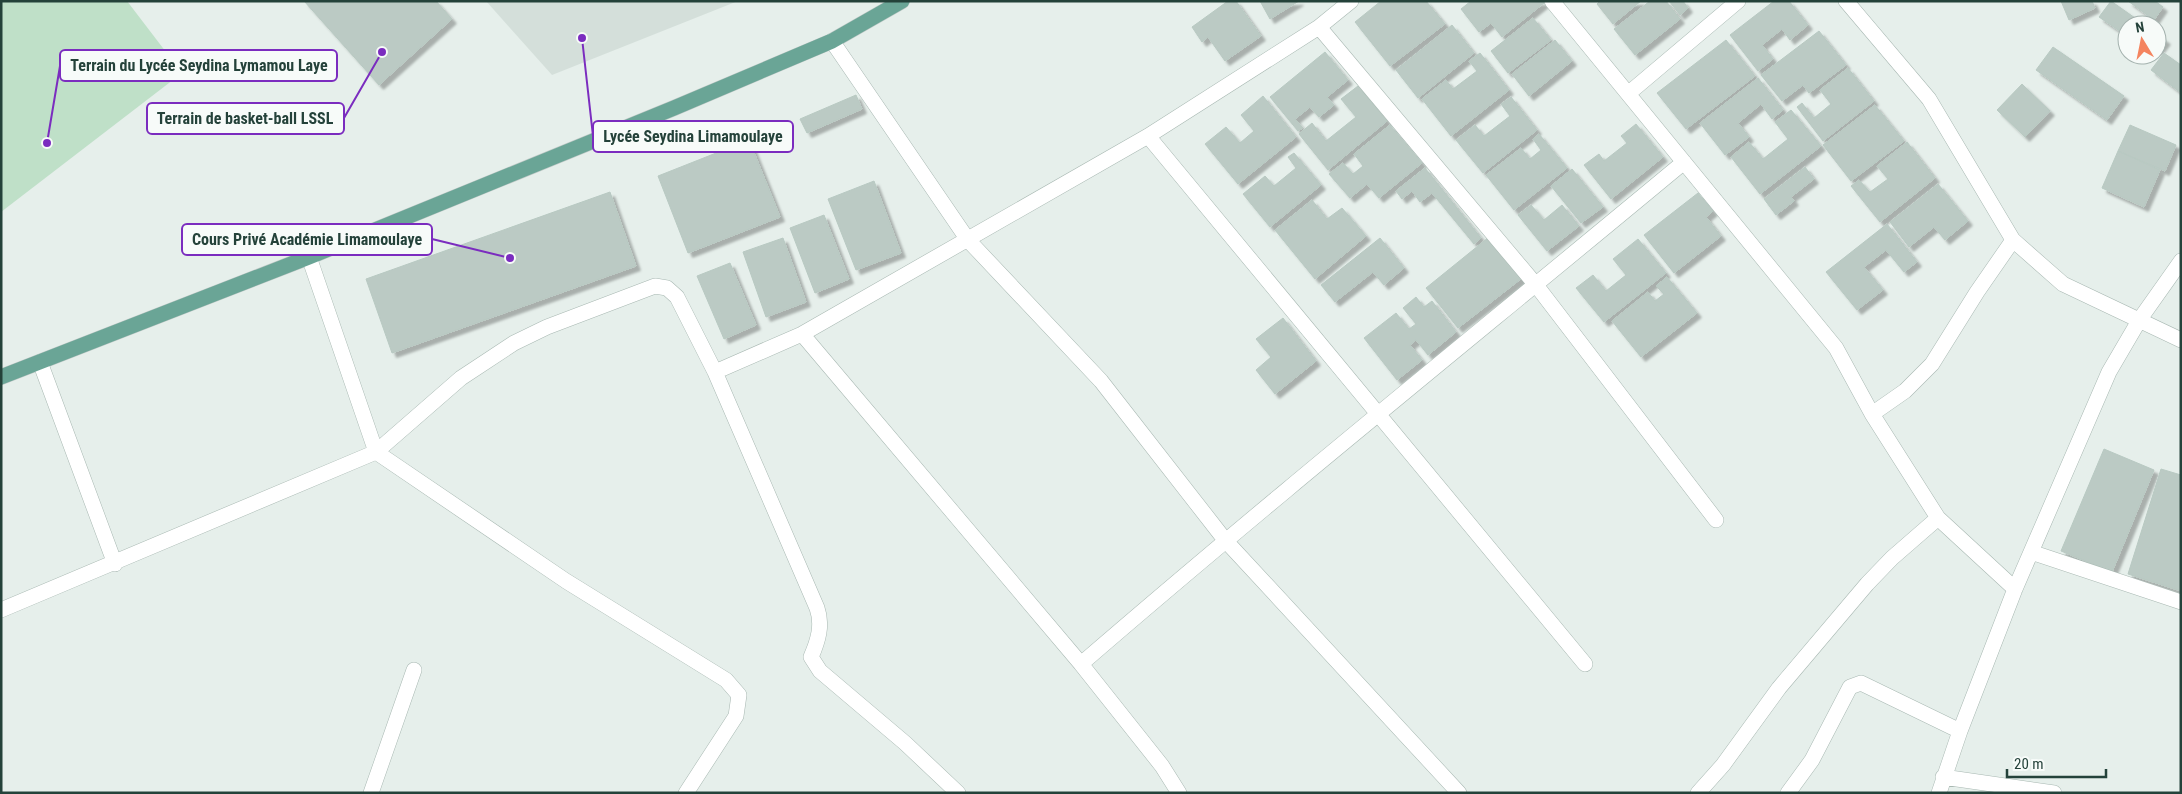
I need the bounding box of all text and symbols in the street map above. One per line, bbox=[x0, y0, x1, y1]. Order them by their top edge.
north arrow bbox=[2117, 15, 2167, 65]
text: N bbox=[2134, 19, 2145, 36]
callout: Terrain du Lycée Seydina Lymamou Laye bbox=[60, 50, 337, 81]
text: Terrain du Lycée Seydina Lymamou Laye bbox=[70, 56, 328, 75]
callout: Terrain de basket-ball LSSL bbox=[147, 103, 344, 134]
text: Terrain de basket-ball LSSL bbox=[157, 109, 334, 128]
callout: Lycée Seydina Limamoulaye bbox=[593, 121, 793, 152]
text: Lycée Seydina Limamoulaye bbox=[603, 127, 783, 146]
callout: Cours Privé Académie Limamoulaye bbox=[182, 224, 432, 255]
text: Cours Privé Académie Limamoulaye bbox=[192, 230, 422, 249]
scale bar bbox=[2007, 746, 2106, 778]
text: 20 m bbox=[2014, 755, 2044, 773]

